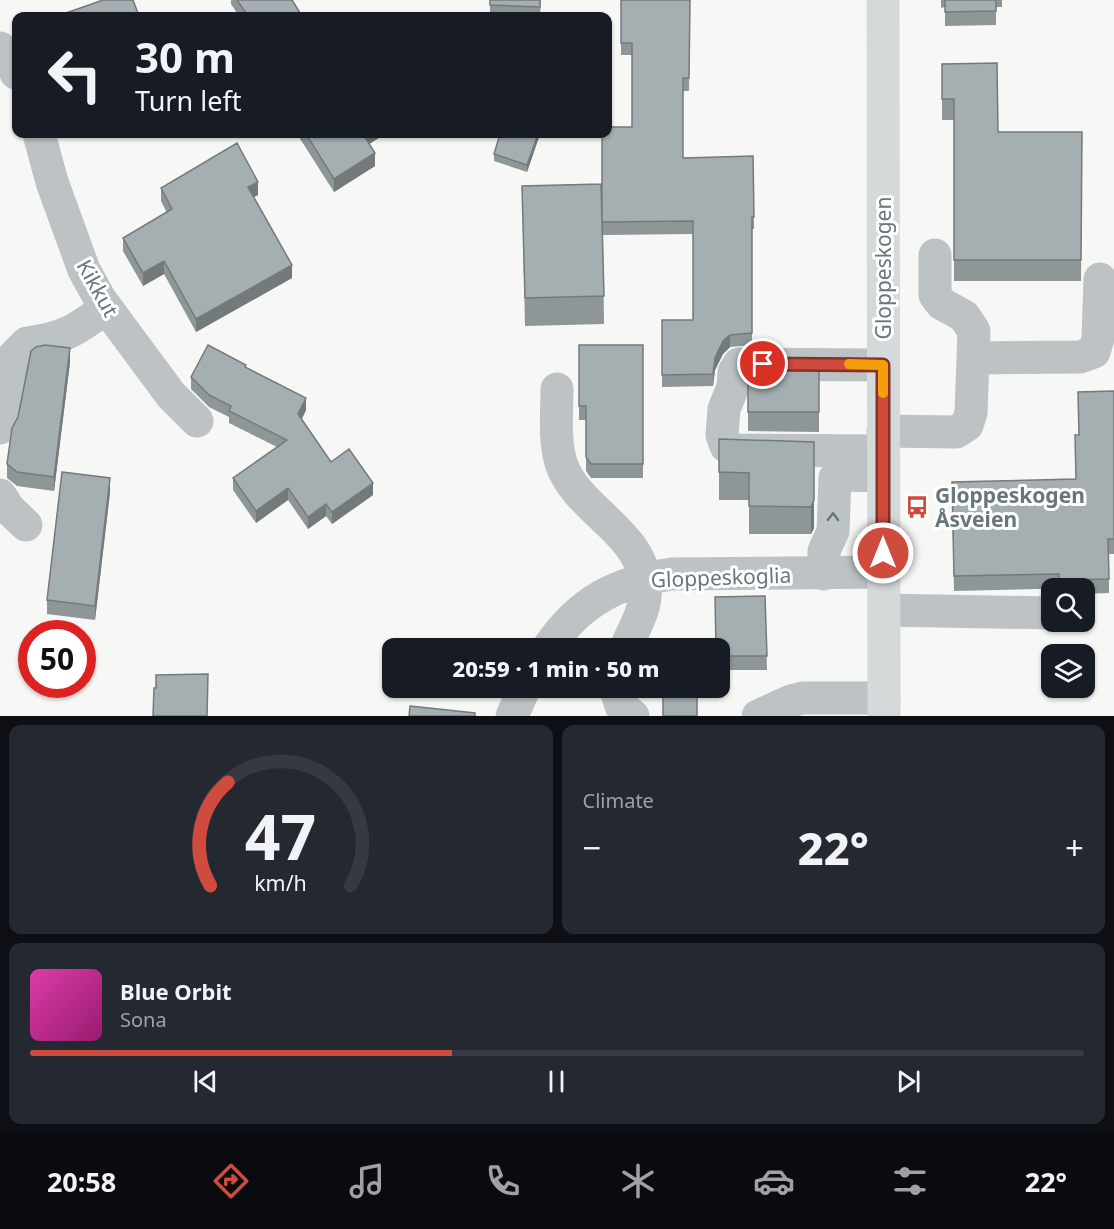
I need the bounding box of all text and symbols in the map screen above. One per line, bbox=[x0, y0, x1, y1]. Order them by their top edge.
text: 30 m bbox=[135, 28, 235, 85]
icon: left bbox=[36, 36, 114, 114]
text: Turn left bbox=[135, 82, 241, 119]
street label: Gloppeskogen bbox=[869, 197, 897, 339]
street label: Kikkut bbox=[71, 254, 125, 322]
pin bbox=[737, 338, 788, 389]
icon: arrive bbox=[746, 347, 779, 380]
place label: Gloppeskogen Åsveien bbox=[935, 481, 1085, 533]
bus stop icon: Gloppeskogen Åsveien bbox=[904, 494, 930, 520]
one-way arrow bbox=[827, 513, 840, 522]
position arrow bbox=[851, 521, 915, 585]
street label: Gloppeskoglia bbox=[650, 561, 792, 593]
map controls bbox=[1041, 578, 1095, 698]
button: search bbox=[1041, 578, 1095, 632]
speed limit sign: 50 bbox=[18, 620, 96, 698]
button: layers bbox=[1041, 644, 1095, 698]
text: 20:59 · 1 min · 50 m bbox=[453, 653, 659, 683]
text: Climate bbox=[583, 787, 654, 814]
text: 47 bbox=[245, 793, 316, 878]
text: 22° bbox=[798, 817, 869, 878]
text: − bbox=[583, 825, 601, 870]
text: + bbox=[1065, 825, 1084, 870]
text: km/h bbox=[254, 869, 307, 898]
text: Blue Orbit bbox=[120, 976, 232, 1006]
text: Sona bbox=[120, 1006, 167, 1033]
icon: previous bbox=[189, 1065, 222, 1098]
icon: pause bbox=[540, 1065, 573, 1098]
icon: next bbox=[892, 1065, 925, 1098]
icon: directions bbox=[210, 1160, 252, 1202]
icon: music bbox=[346, 1160, 388, 1202]
icon: phone bbox=[482, 1160, 524, 1202]
icon: climate bbox=[617, 1160, 659, 1202]
icon: car bbox=[753, 1160, 795, 1202]
icon: filters bbox=[889, 1160, 931, 1202]
text: 20:58 bbox=[47, 1163, 116, 1200]
text: 22° bbox=[1025, 1163, 1067, 1200]

